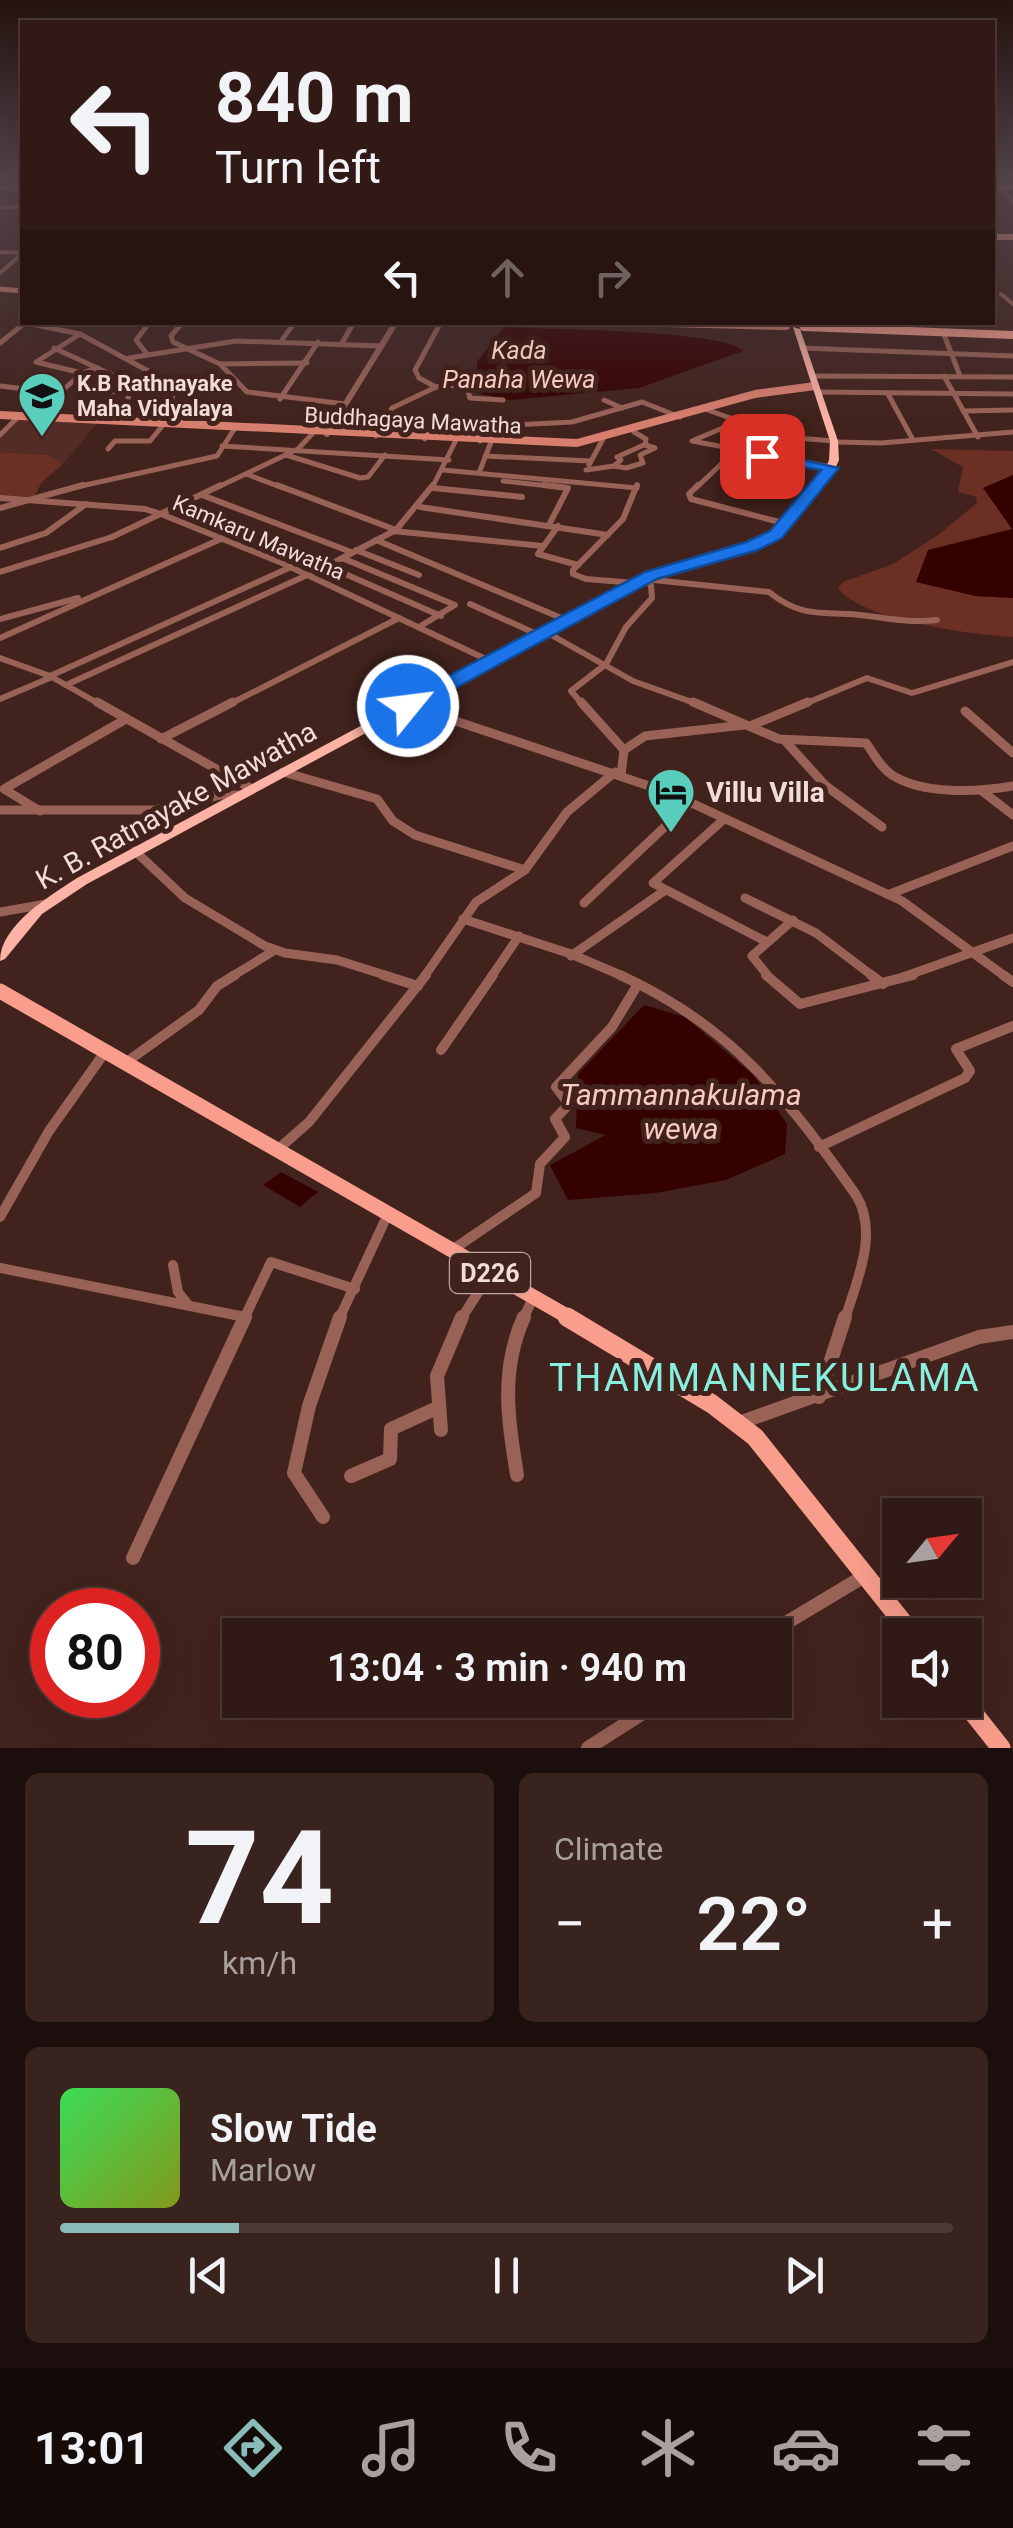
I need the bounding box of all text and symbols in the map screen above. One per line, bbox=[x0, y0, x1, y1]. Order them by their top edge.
text: 840 m bbox=[215, 57, 414, 139]
icon: left bbox=[50, 60, 180, 190]
text: Turn left bbox=[215, 141, 381, 194]
icon: left bbox=[375, 250, 430, 305]
icon: ahead bbox=[480, 250, 535, 305]
icon: right bbox=[585, 250, 640, 305]
water label: Kada Panaha Wewa bbox=[442, 336, 596, 394]
school or university icon: K.B Rathnayake Maha Vidyalaya bbox=[16, 370, 68, 438]
place label: K.B Rathnayake Maha Vidyalaya bbox=[77, 371, 233, 421]
street label: Buddhagaya Mawatha bbox=[304, 402, 522, 439]
pin bbox=[720, 414, 805, 499]
icon: arrive bbox=[735, 429, 790, 484]
street label: Kamkaru Mawatha bbox=[169, 490, 348, 585]
position arrow bbox=[356, 654, 460, 758]
street label: K. B. Ratnayake Mawatha bbox=[30, 715, 322, 896]
hotel icon: Villu Villa bbox=[645, 766, 697, 834]
place label: Villu Villa bbox=[706, 776, 825, 809]
water label: Tammannakulama wewa bbox=[560, 1077, 802, 1146]
road number: D226 bbox=[450, 1253, 530, 1293]
district label: THAMMANNEKULAMA bbox=[549, 1356, 981, 1400]
north arrow bbox=[882, 1498, 982, 1598]
map controls bbox=[882, 1498, 982, 1718]
speed limit sign: 80 bbox=[30, 1588, 160, 1718]
button: sound bbox=[882, 1618, 982, 1718]
text: 13:04 · 3 min · 940 m bbox=[327, 1646, 687, 1690]
text: 74 bbox=[185, 1802, 334, 1955]
text: Climate bbox=[554, 1830, 663, 1868]
text: 22° bbox=[696, 1880, 811, 1968]
text: − bbox=[554, 1892, 585, 1956]
text: + bbox=[922, 1892, 953, 1956]
text: km/h bbox=[222, 1944, 297, 1982]
text: Slow Tide bbox=[210, 2107, 377, 2151]
text: Marlow bbox=[210, 2151, 316, 2189]
icon: previous bbox=[181, 2248, 236, 2303]
icon: pause bbox=[479, 2248, 534, 2303]
icon: next bbox=[777, 2248, 832, 2303]
icon: directions bbox=[218, 2413, 288, 2483]
icon: music bbox=[356, 2413, 426, 2483]
icon: phone bbox=[494, 2413, 564, 2483]
icon: climate bbox=[633, 2413, 703, 2483]
icon: car bbox=[771, 2413, 841, 2483]
icon: filters bbox=[909, 2413, 979, 2483]
text: 13:01 bbox=[34, 2422, 150, 2475]

